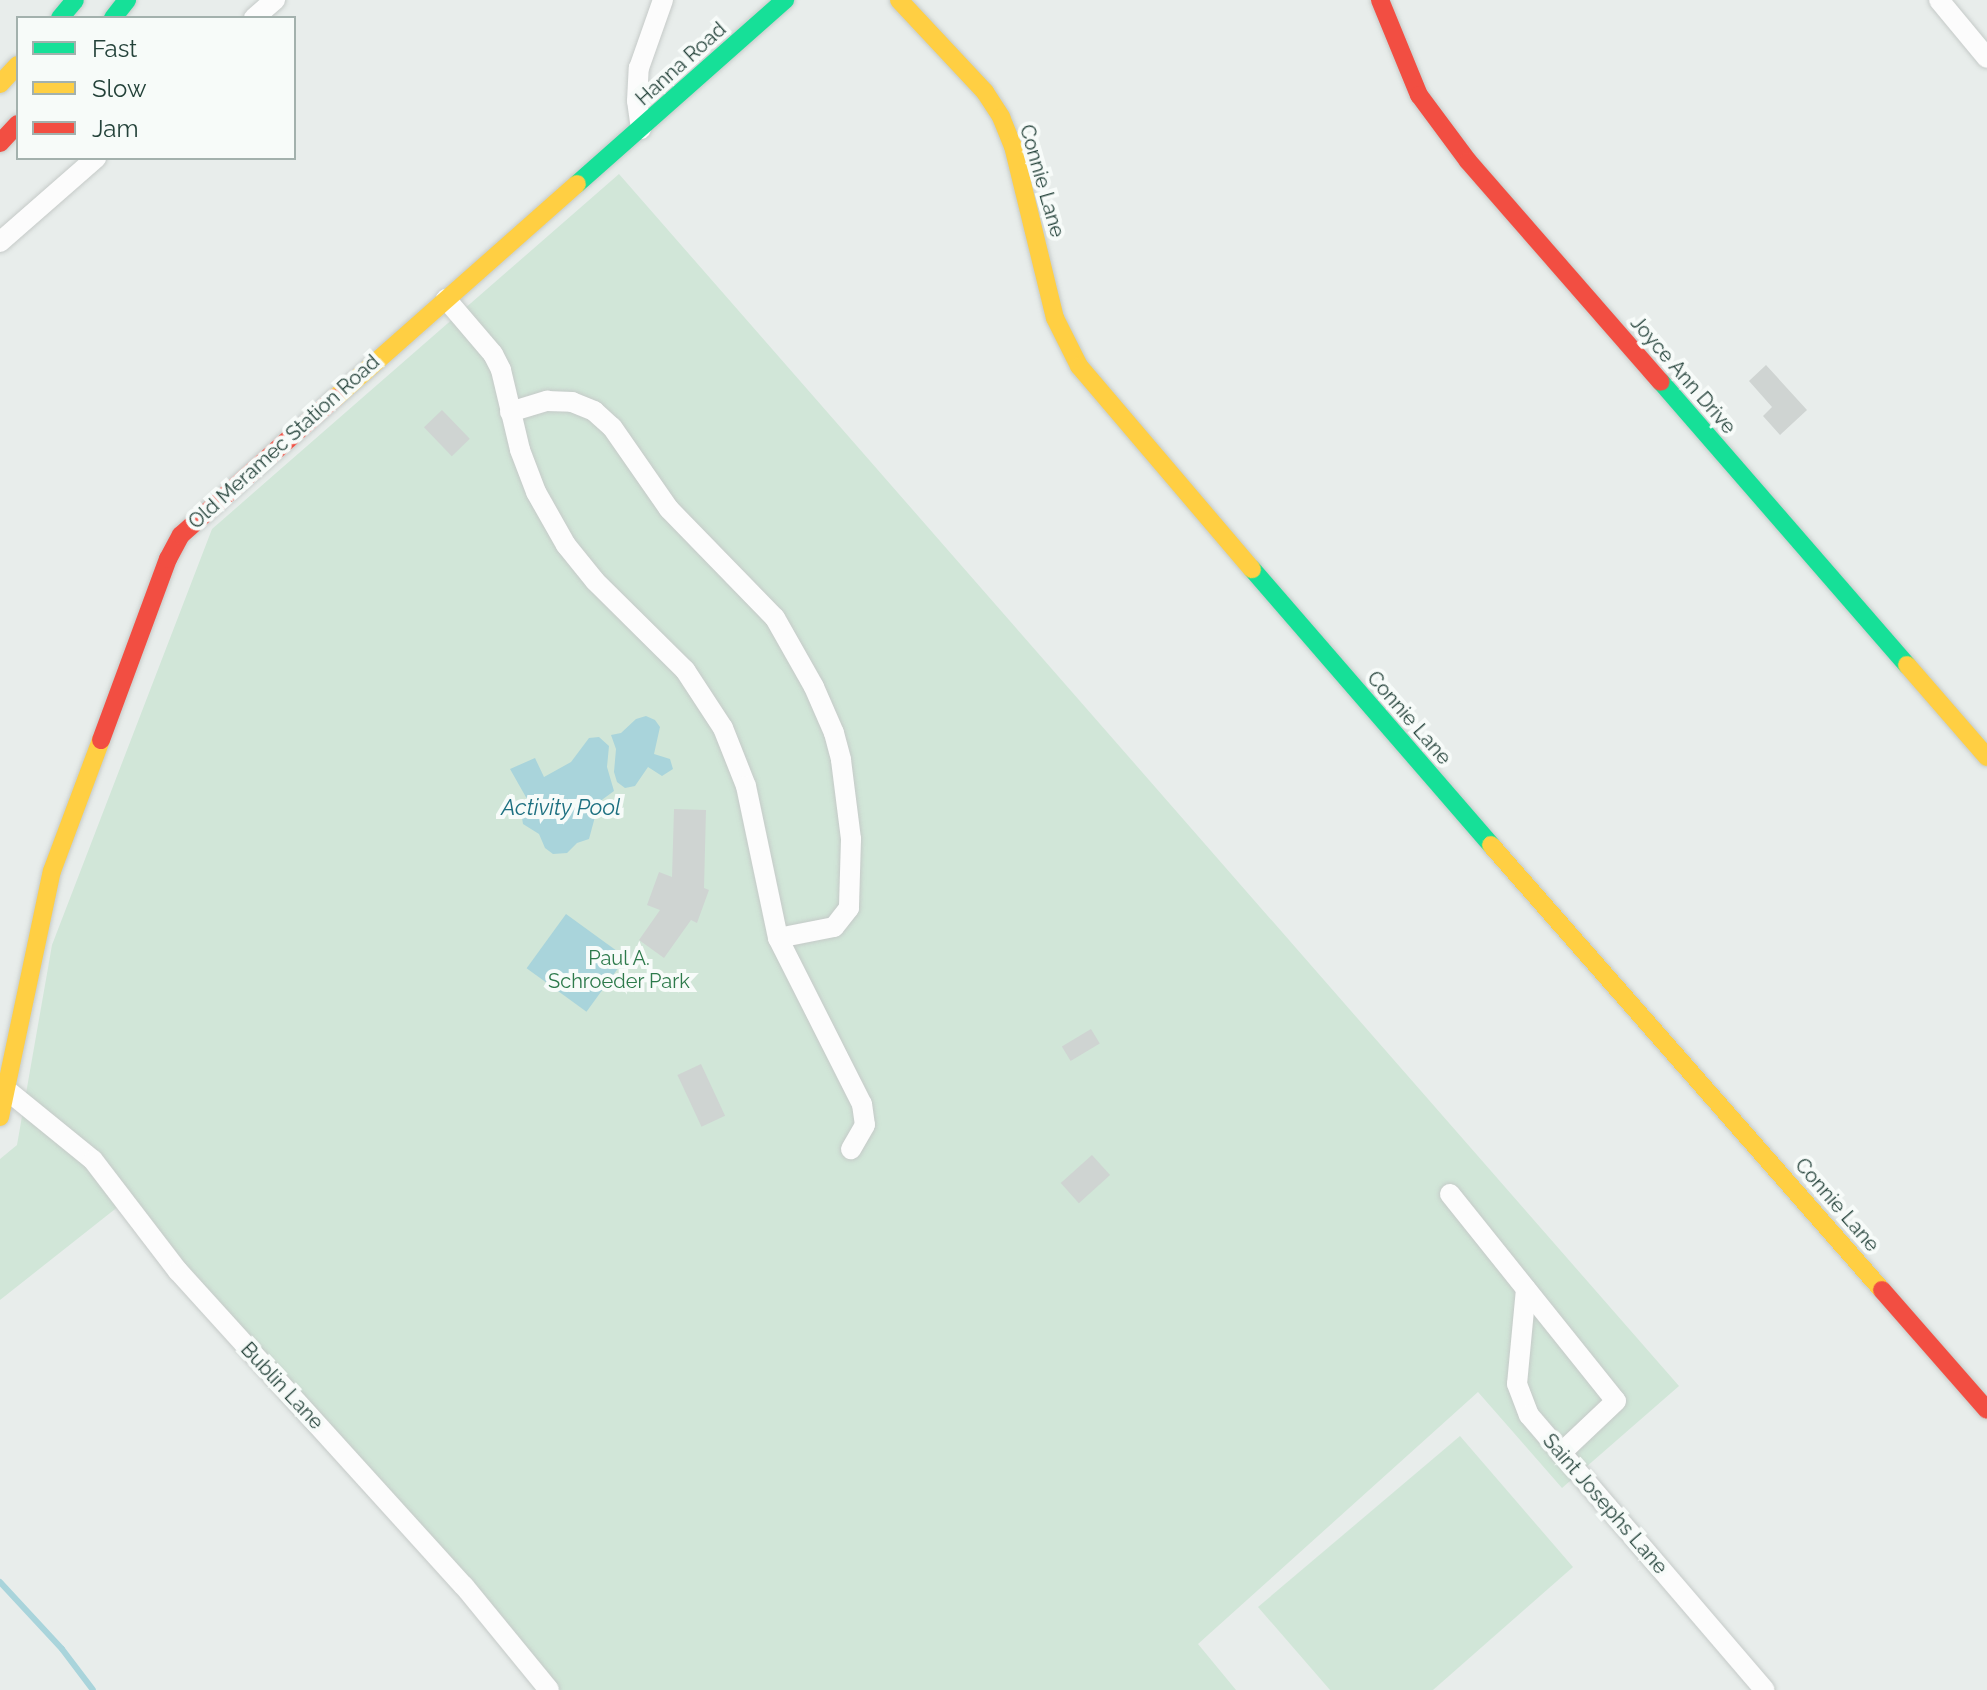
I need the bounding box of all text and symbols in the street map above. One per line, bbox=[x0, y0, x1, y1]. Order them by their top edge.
legend bbox=[16, 16, 296, 160]
street label: Hanna Road bbox=[631, 17, 731, 111]
text: Fast bbox=[92, 34, 137, 63]
text: Slow bbox=[92, 74, 146, 103]
text: Jam bbox=[92, 114, 138, 143]
street label: Connie Lane bbox=[1014, 122, 1070, 240]
street label: Joyce Ann Drive bbox=[1625, 311, 1741, 439]
street label: Old Meramec Station Road bbox=[184, 350, 384, 534]
street label: Connie Lane bbox=[1362, 666, 1456, 770]
water label: Activity Pool bbox=[501, 795, 621, 821]
park label: Paul A. Schroeder Park bbox=[548, 946, 690, 993]
street label: Connie Lane bbox=[1790, 1153, 1884, 1257]
street label: Bublin Lane bbox=[236, 1338, 328, 1434]
street label: Saint Josephs Lane bbox=[1537, 1429, 1673, 1579]

